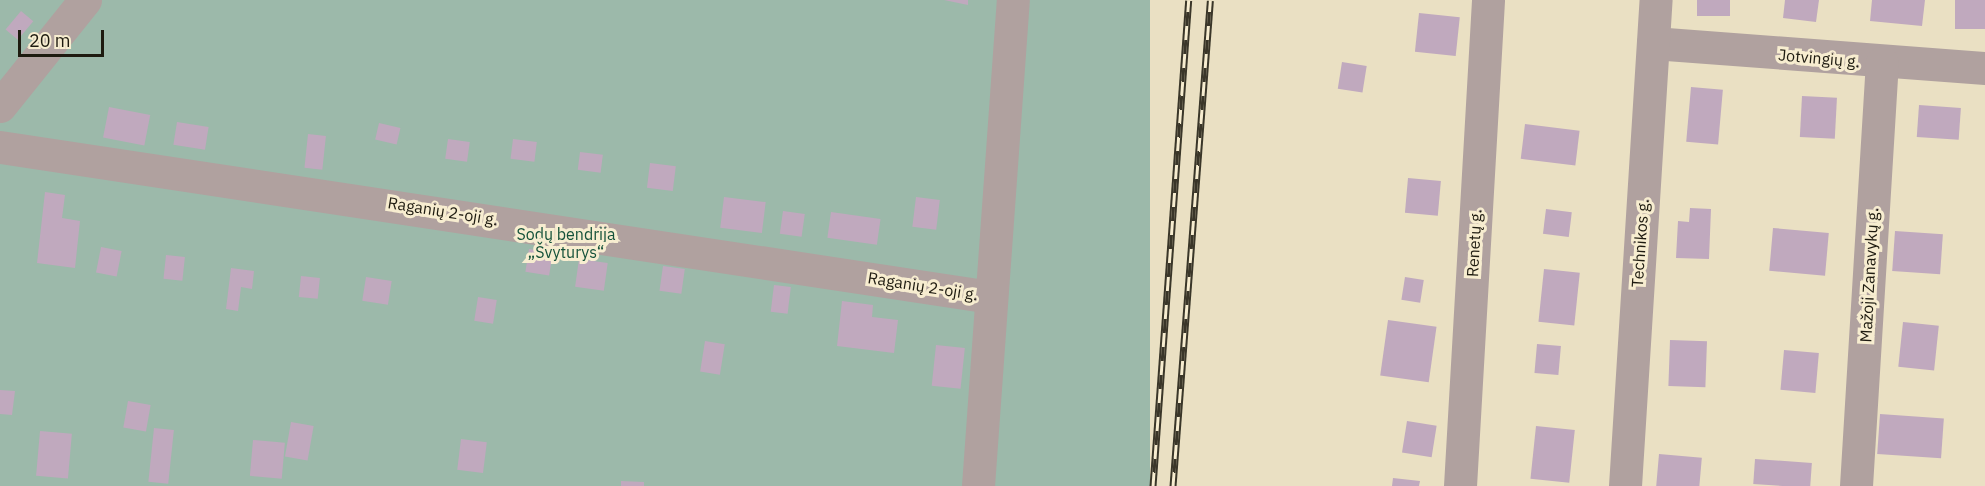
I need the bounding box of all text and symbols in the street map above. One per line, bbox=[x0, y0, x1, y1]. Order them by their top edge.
scale bar bbox=[21, 18, 106, 56]
text: 20 m bbox=[29, 29, 71, 52]
street label: Jotvingių g. bbox=[1777, 45, 1861, 71]
street label: Raganių 2-oji g. bbox=[386, 193, 500, 229]
street label: Technikos g. bbox=[1627, 198, 1653, 288]
street label: Mažoji Zanavykų g. bbox=[1856, 207, 1882, 343]
street label: Renetų g. bbox=[1463, 208, 1485, 278]
park label: Sodų bendrija „Švyturys“ bbox=[516, 224, 616, 262]
street label: Raganių 2-oji g. bbox=[866, 268, 980, 304]

